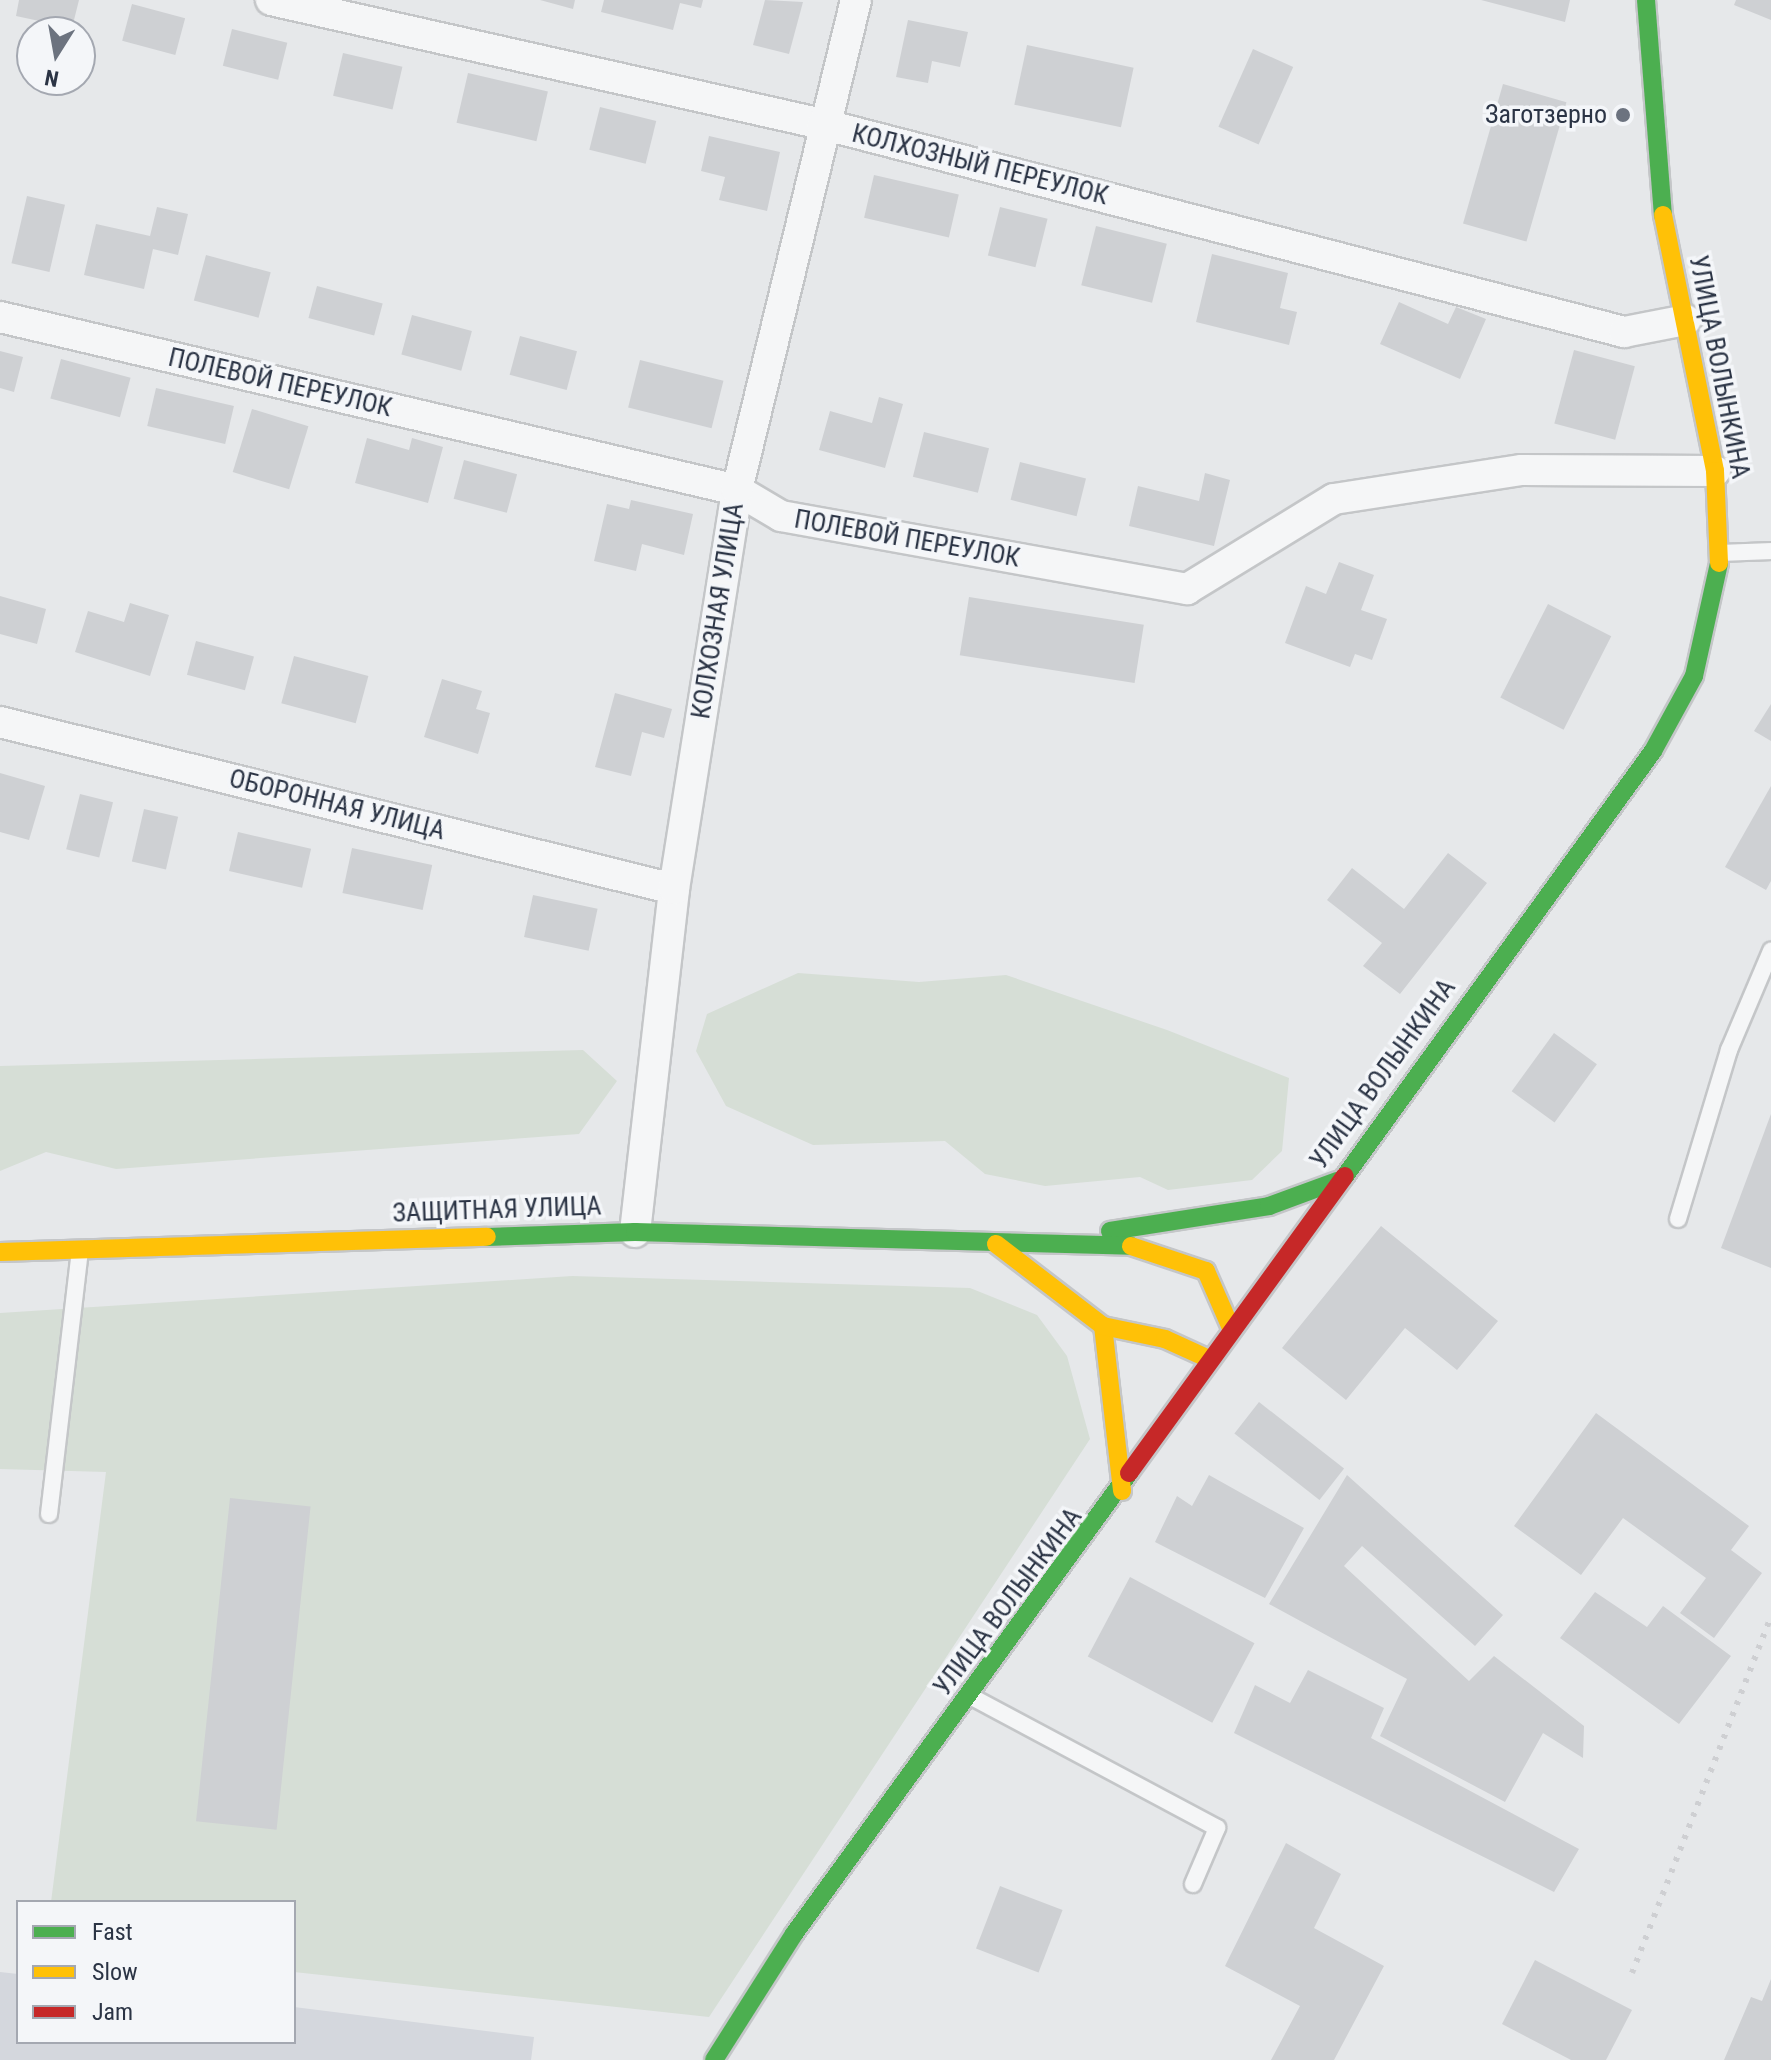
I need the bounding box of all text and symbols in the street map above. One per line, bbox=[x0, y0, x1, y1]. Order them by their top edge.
north arrow bbox=[16, 16, 96, 96]
text: N bbox=[43, 65, 61, 92]
place label: Заготзерно bbox=[1485, 99, 1607, 131]
marker: Заготзерно bbox=[1614, 106, 1632, 124]
street label: КОЛХОЗНЫЙ ПЕРЕУЛОК bbox=[849, 118, 1111, 212]
street label: УЛИЦА ВОЛЫНКИНА bbox=[1682, 253, 1756, 481]
street label: ПОЛЕВОЙ ПЕРЕУЛОК bbox=[165, 342, 395, 424]
street label: КОЛХОЗНАЯ УЛИЦА bbox=[686, 501, 750, 721]
street label: ПОЛЕВОЙ ПЕРЕУЛОК bbox=[792, 504, 1022, 574]
street label: ОБОРОННАЯ УЛИЦА bbox=[226, 763, 448, 847]
street label: УЛИЦА ВОЛЫНКИНА bbox=[1304, 973, 1462, 1175]
street label: ЗАЩИТНАЯ УЛИЦА bbox=[392, 1191, 602, 1229]
street label: УЛИЦА ВОЛЫНКИНА bbox=[927, 1502, 1089, 1702]
legend bbox=[16, 1900, 296, 2044]
text: Fast bbox=[92, 1918, 133, 1946]
text: Slow bbox=[92, 1958, 138, 1986]
text: Jam bbox=[92, 1998, 133, 2026]

